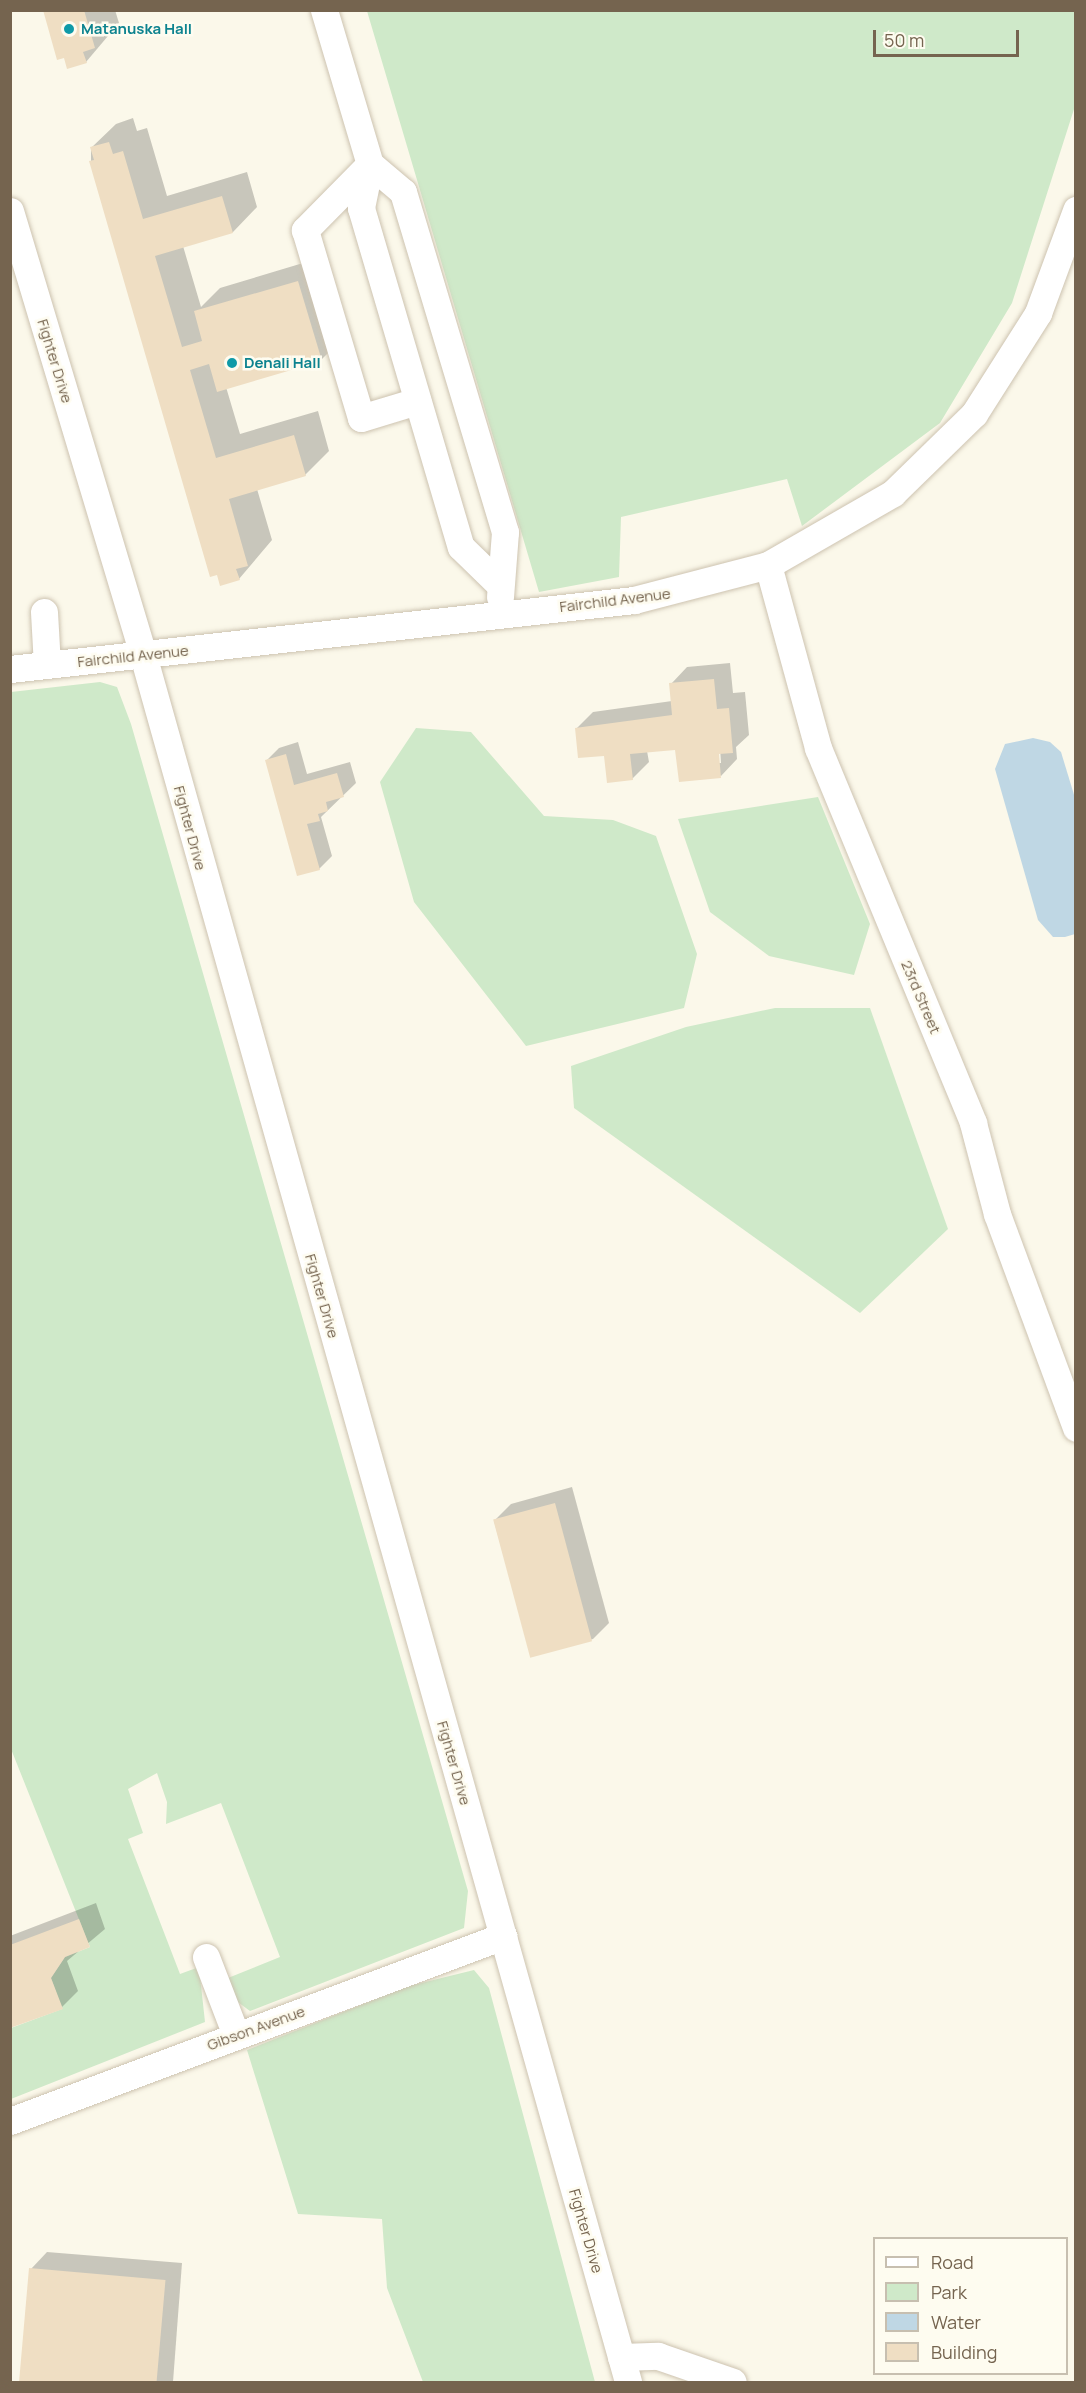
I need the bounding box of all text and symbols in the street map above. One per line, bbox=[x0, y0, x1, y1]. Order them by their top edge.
scale bar bbox=[876, 18, 1022, 56]
place label: Matanuska Hall bbox=[81, 20, 192, 38]
marker: Matanuska Hall bbox=[62, 22, 76, 36]
text: 50 m bbox=[884, 28, 924, 52]
street label: Fighter Drive bbox=[34, 317, 76, 405]
place label: Denali Hall bbox=[244, 354, 321, 372]
marker: Denali Hall bbox=[225, 356, 239, 370]
street label: Fairchild Avenue bbox=[558, 584, 672, 616]
street label: Fairchild Avenue bbox=[76, 641, 190, 671]
street label: Fighter Drive bbox=[170, 784, 210, 872]
street label: 23rd Street bbox=[897, 958, 945, 1036]
street label: Fighter Drive bbox=[301, 1252, 343, 1340]
street label: Fighter Drive bbox=[433, 1719, 475, 1807]
street label: Gibson Avenue bbox=[205, 2002, 307, 2054]
street label: Fighter Drive bbox=[565, 2187, 607, 2275]
legend bbox=[873, 2237, 1068, 2375]
text: Road bbox=[931, 2250, 974, 2274]
text: Park bbox=[931, 2280, 967, 2304]
text: Water bbox=[931, 2310, 981, 2334]
text: Building bbox=[931, 2340, 997, 2364]

